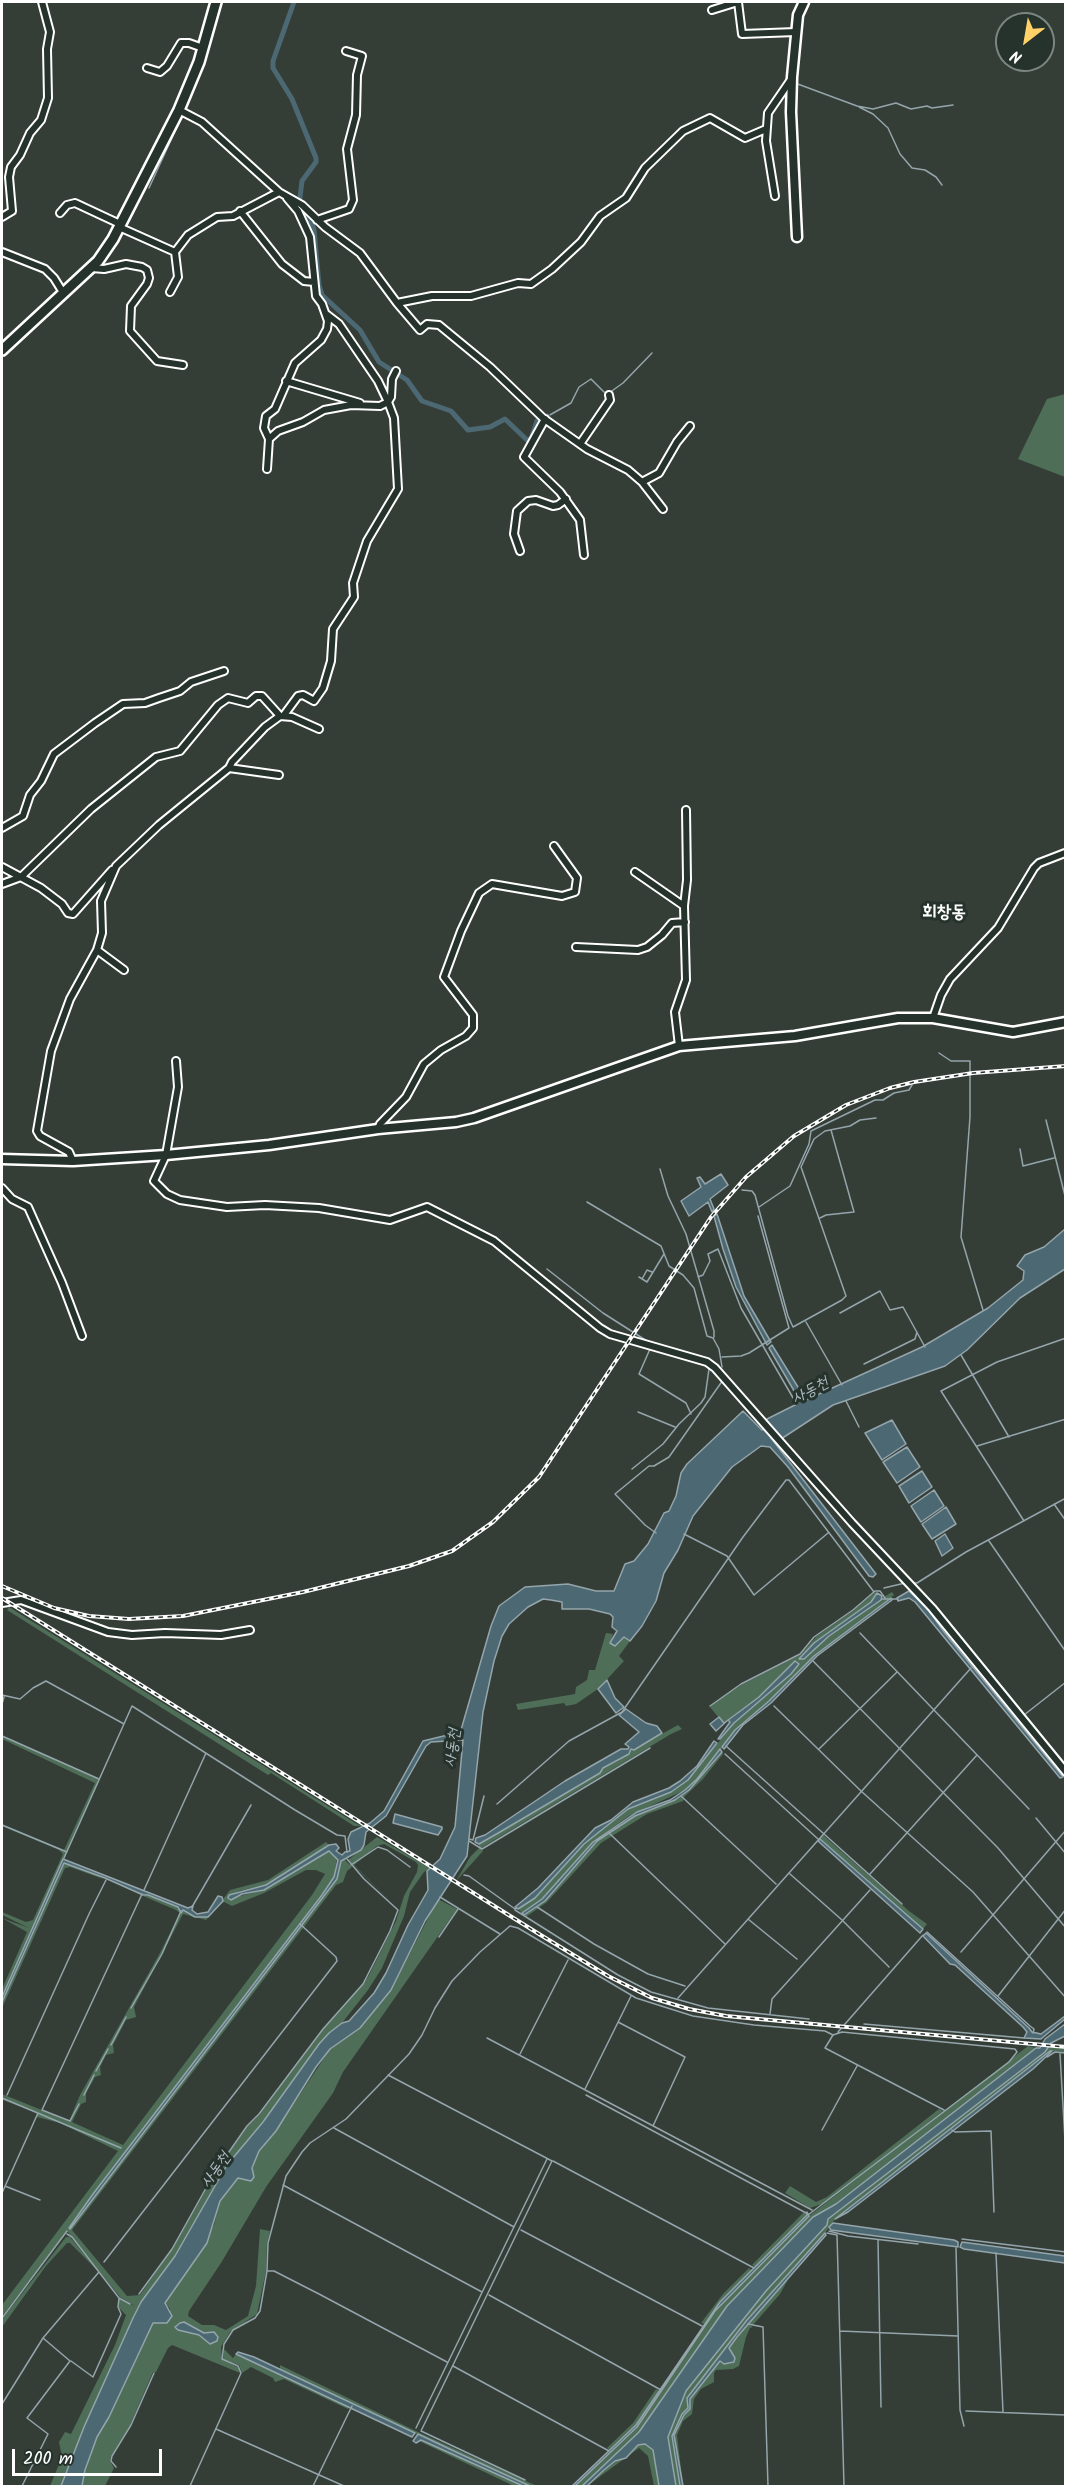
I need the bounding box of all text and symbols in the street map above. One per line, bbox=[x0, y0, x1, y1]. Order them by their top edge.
north arrow bbox=[995, 12, 1055, 72]
text: N bbox=[1006, 43, 1027, 69]
district label: 회창동 bbox=[922, 903, 966, 925]
water label: 사동천 bbox=[789, 1374, 833, 1410]
water label: 사동천 bbox=[442, 1728, 466, 1768]
water label: 사동천 bbox=[198, 2150, 236, 2192]
scale bar bbox=[15, 2437, 165, 2475]
text: 200 m bbox=[23, 2445, 73, 2474]

